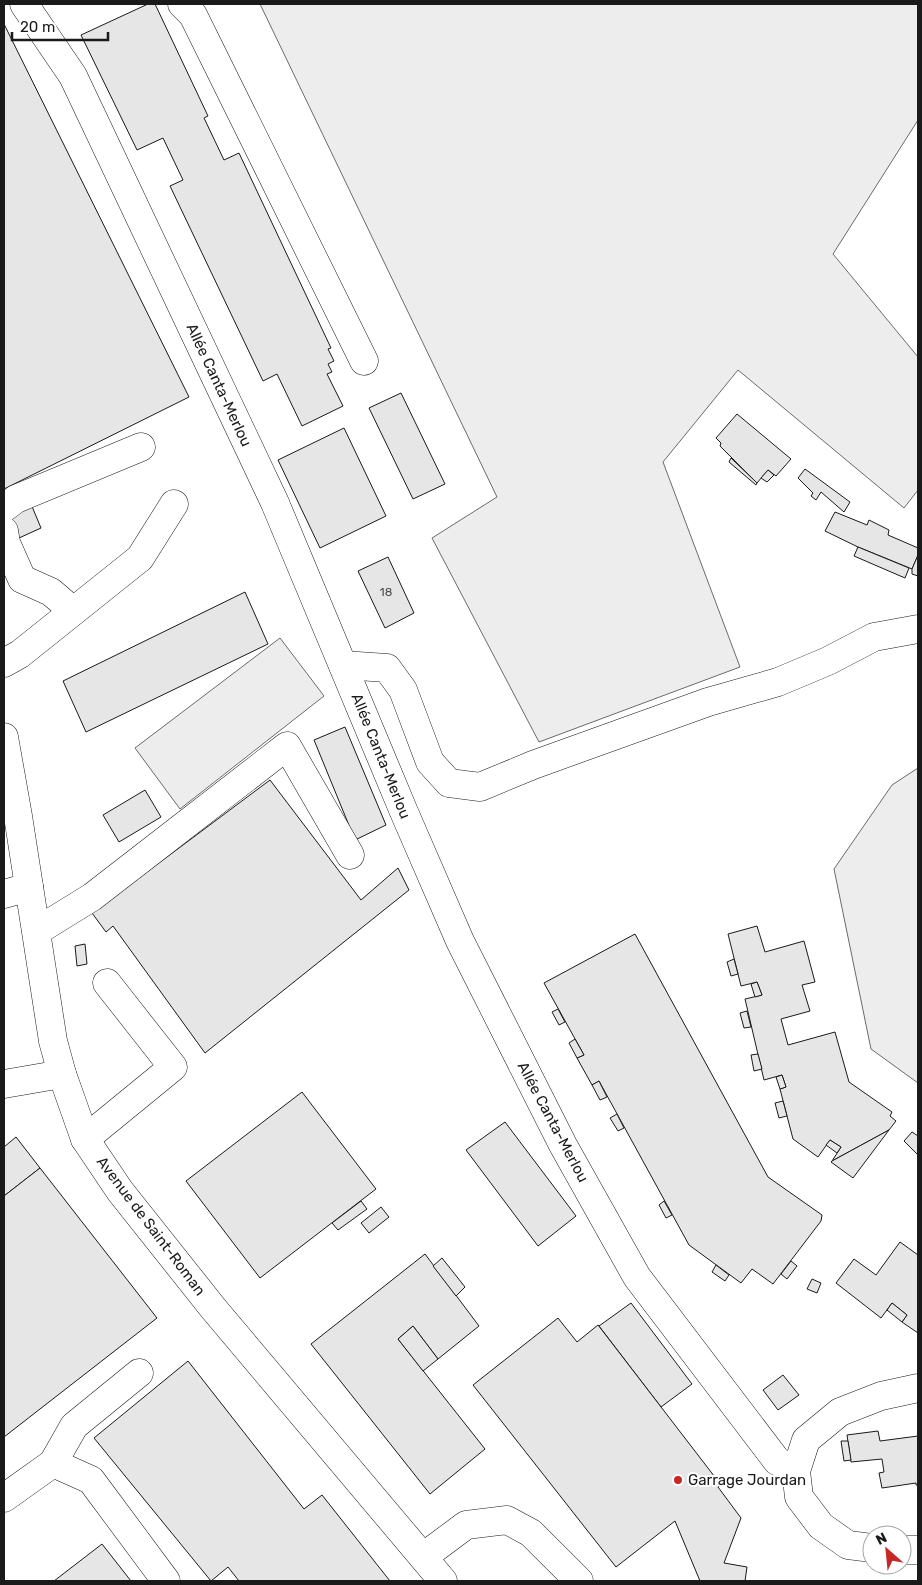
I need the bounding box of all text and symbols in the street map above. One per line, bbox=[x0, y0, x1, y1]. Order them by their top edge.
scale bar bbox=[12, 10, 109, 42]
text: 20 m bbox=[20, 18, 55, 36]
street label: Allée Canta-Merlou bbox=[183, 321, 255, 449]
house number: 18 bbox=[380, 585, 392, 599]
street label: Allée Canta-Merlou bbox=[348, 691, 414, 821]
street label: Allée Canta-Merlou bbox=[514, 1059, 592, 1185]
street label: Avenue de Saint-Roman bbox=[93, 1153, 209, 1299]
place label: Garrage Jourdan bbox=[688, 1471, 806, 1489]
marker: Garrage Jourdan bbox=[672, 1474, 684, 1486]
north arrow bbox=[862, 1525, 912, 1575]
text: N bbox=[873, 1529, 890, 1549]

